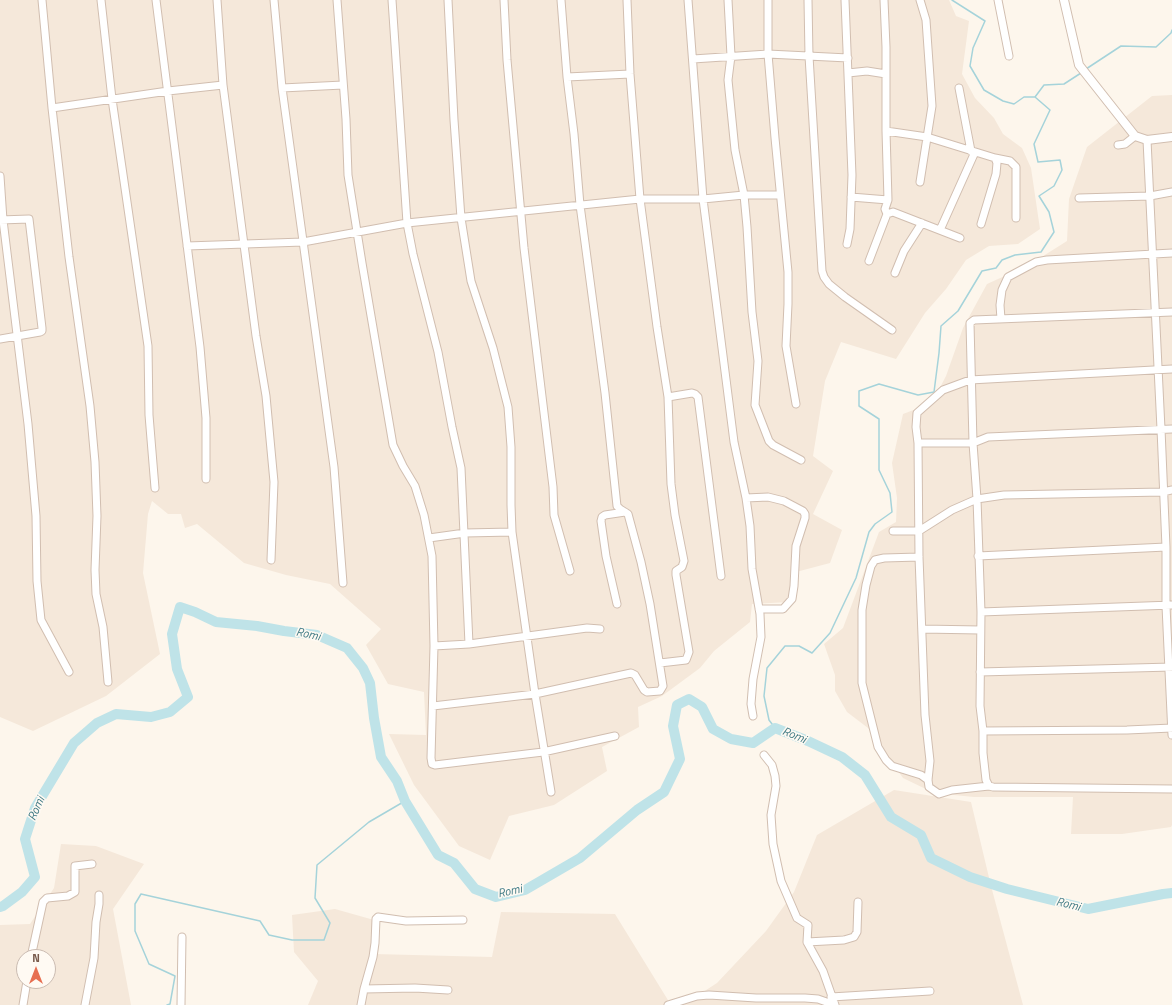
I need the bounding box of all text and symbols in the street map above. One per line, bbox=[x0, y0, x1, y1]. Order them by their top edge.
water label: Romi bbox=[295, 625, 321, 645]
water label: Romi bbox=[780, 725, 808, 747]
water label: Romi bbox=[25, 795, 49, 823]
water label: Romi bbox=[497, 882, 523, 902]
water label: Romi bbox=[1054, 895, 1082, 915]
north arrow bbox=[16, 949, 56, 989]
text: N bbox=[32, 950, 40, 966]

